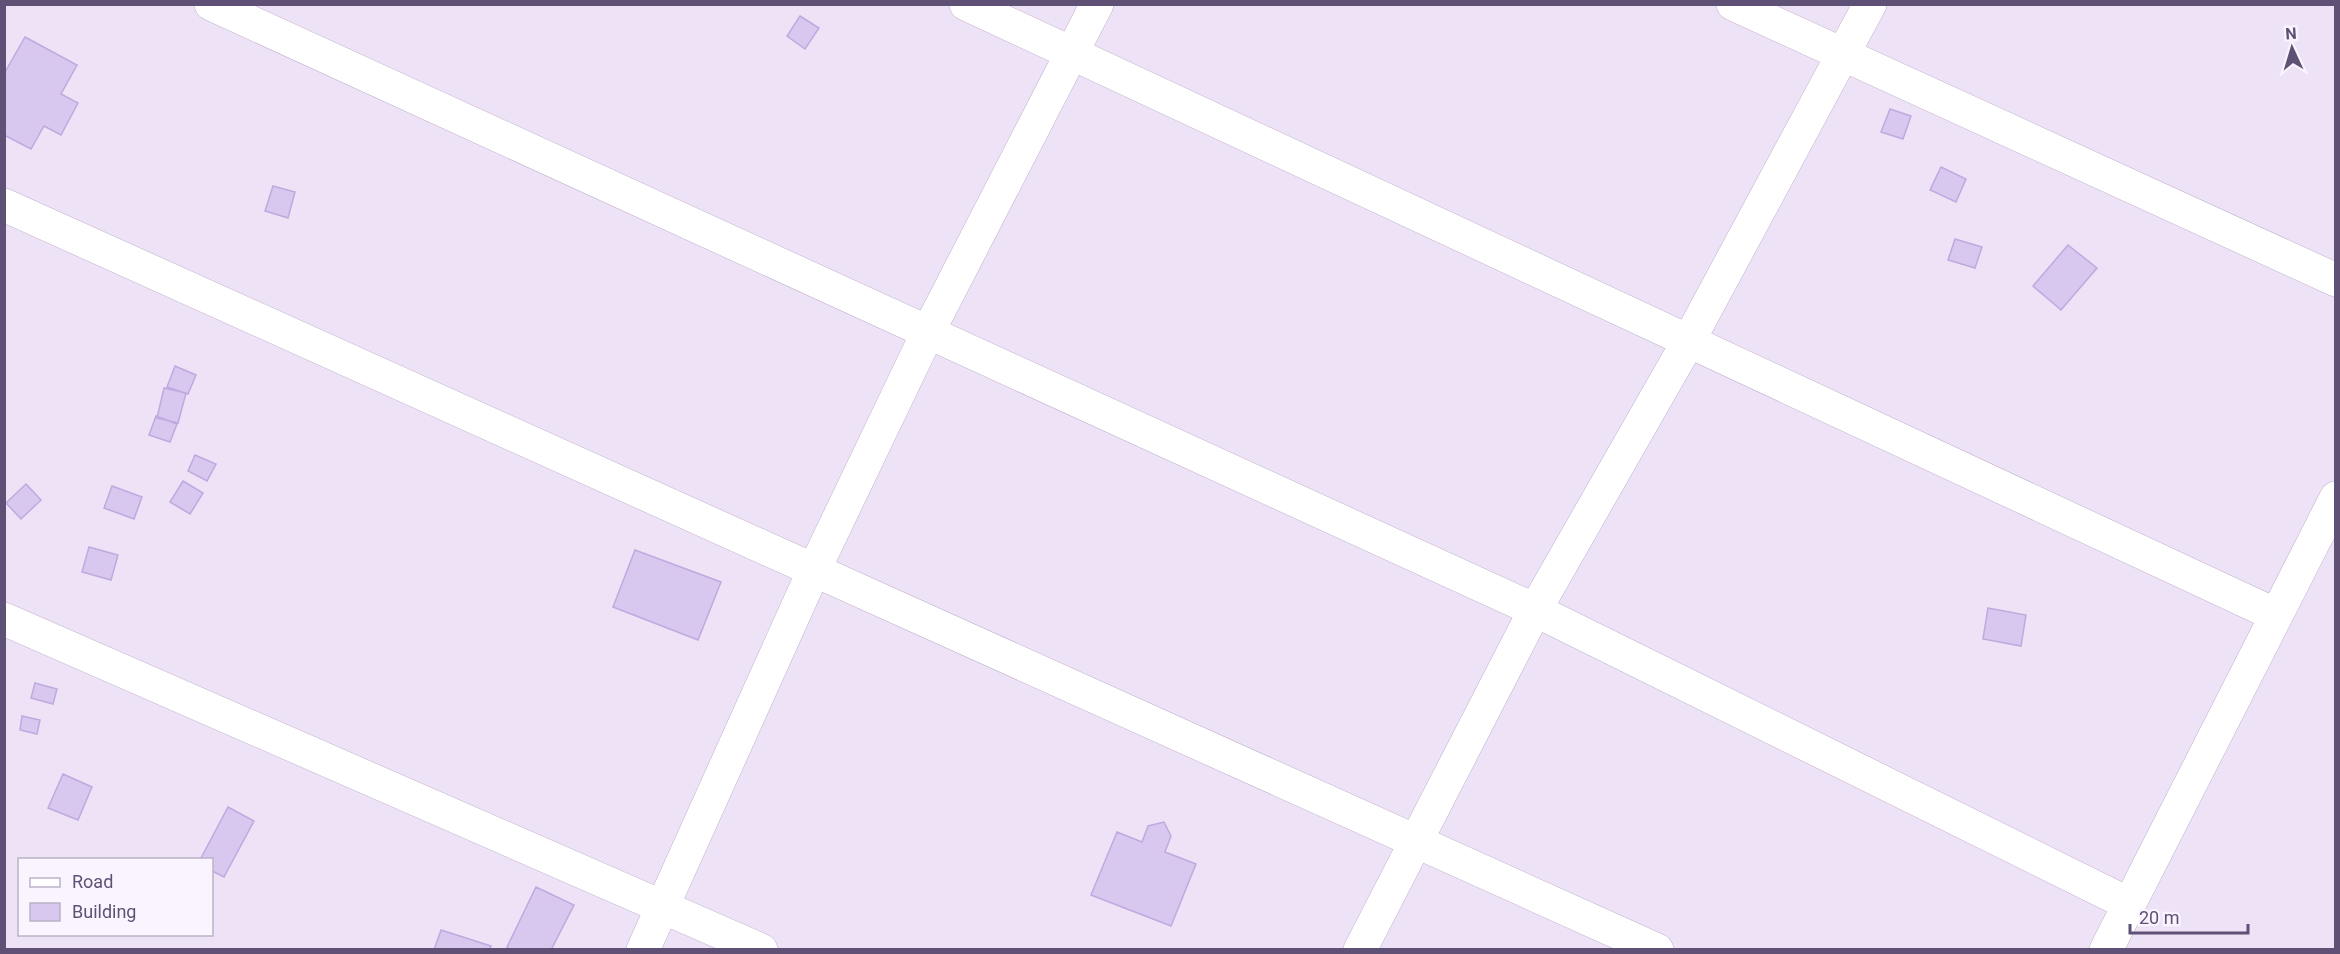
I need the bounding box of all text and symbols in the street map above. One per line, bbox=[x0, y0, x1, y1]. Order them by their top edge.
north arrow bbox=[2262, 18, 2322, 78]
text: N bbox=[2285, 24, 2297, 43]
legend bbox=[18, 858, 213, 936]
text: Road bbox=[72, 871, 113, 892]
scale bar bbox=[2130, 897, 2248, 935]
text: Building bbox=[72, 901, 136, 922]
text: 20 m bbox=[2139, 907, 2179, 928]

